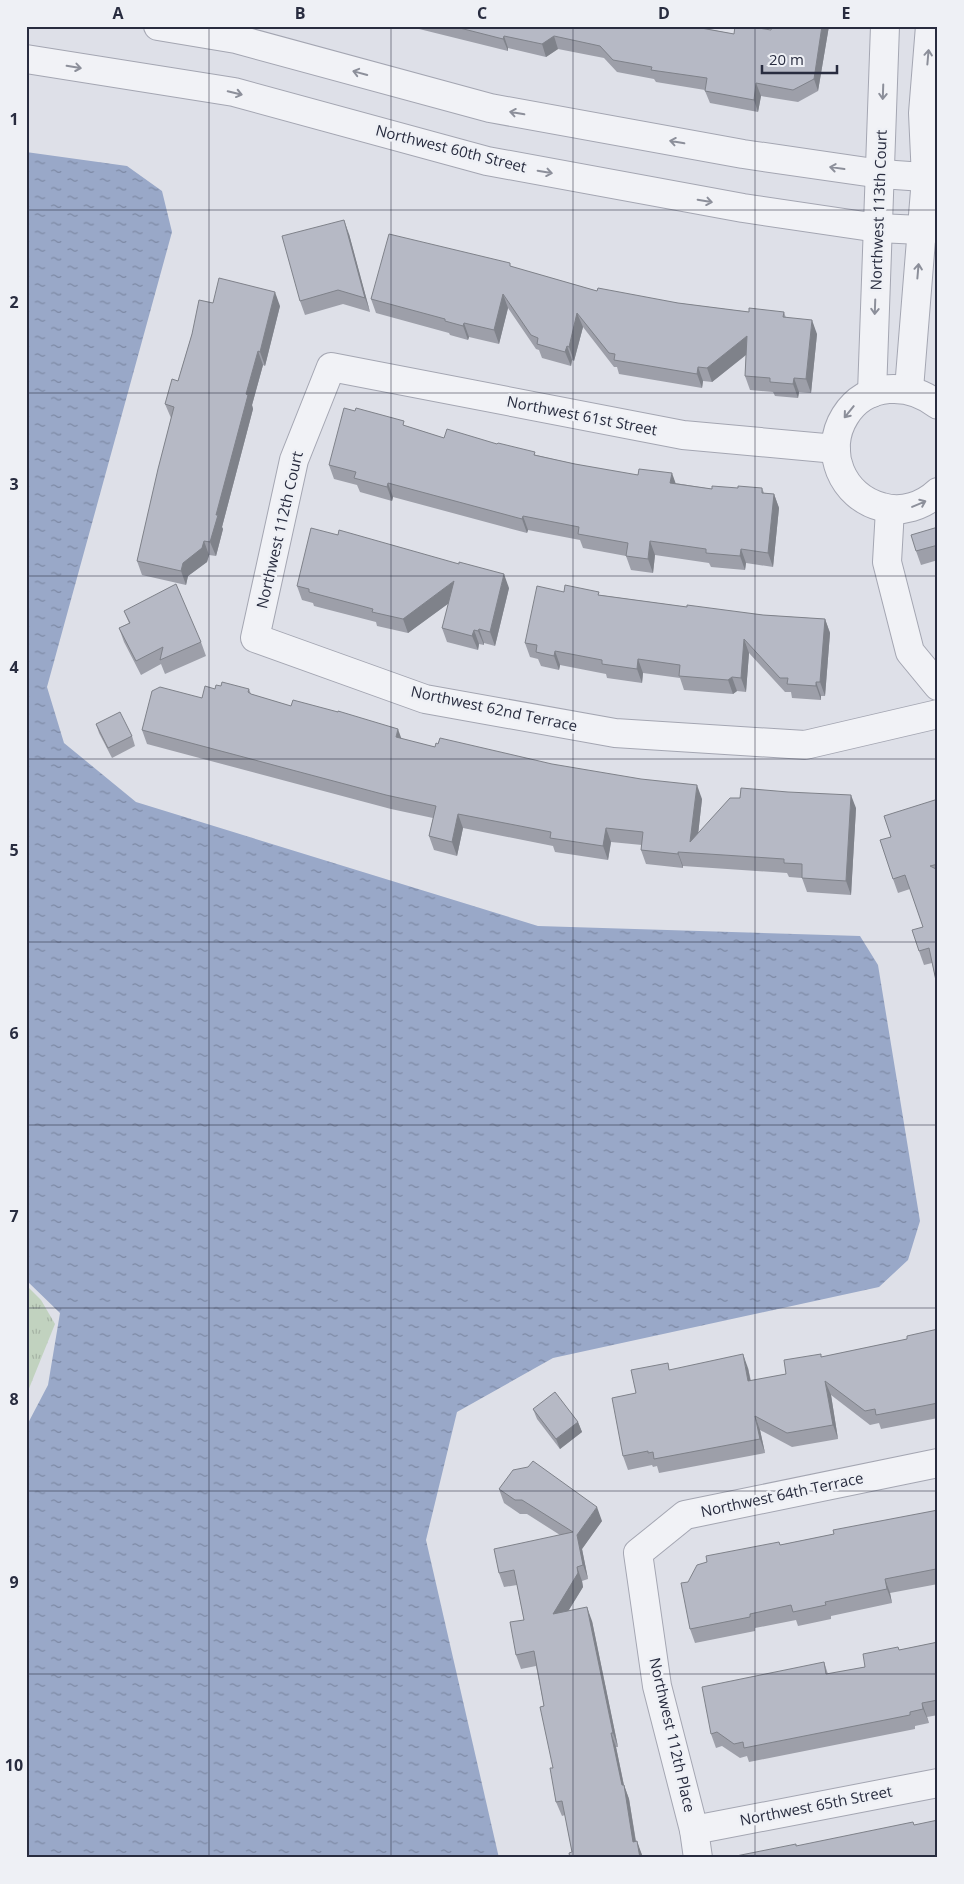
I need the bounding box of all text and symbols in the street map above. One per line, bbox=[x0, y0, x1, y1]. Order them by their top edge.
text: A bbox=[112, 2, 124, 24]
text: B bbox=[295, 2, 305, 24]
text: C bbox=[477, 2, 487, 24]
text: D bbox=[658, 2, 670, 24]
text: E bbox=[842, 2, 851, 24]
scale bar bbox=[762, 42, 836, 74]
text: 20 m bbox=[769, 49, 804, 69]
one-way arrow bbox=[923, 49, 932, 65]
one-way arrow bbox=[66, 62, 82, 72]
one-way arrow bbox=[352, 67, 368, 77]
one-way arrow bbox=[878, 84, 888, 100]
one-way arrow bbox=[226, 89, 242, 98]
one-way arrow bbox=[509, 107, 525, 117]
text: 1 bbox=[9, 108, 19, 130]
street label: Northwest 60th Street bbox=[374, 120, 529, 176]
street label: Northwest 113th Court bbox=[865, 129, 891, 291]
one-way arrow bbox=[669, 136, 685, 146]
one-way arrow bbox=[830, 163, 846, 173]
one-way arrow bbox=[536, 167, 552, 177]
one-way arrow bbox=[696, 196, 712, 206]
one-way arrow bbox=[913, 263, 923, 279]
text: 2 bbox=[9, 291, 19, 313]
one-way arrow bbox=[870, 299, 880, 315]
street label: Northwest 61st Street bbox=[505, 391, 659, 439]
one-way arrow bbox=[844, 406, 855, 419]
street label: Northwest 112th Court bbox=[251, 449, 307, 610]
text: 3 bbox=[9, 473, 19, 495]
one-way arrow bbox=[911, 499, 926, 509]
text: 4 bbox=[9, 656, 19, 678]
street label: Northwest 62nd Terrace bbox=[409, 681, 579, 735]
text: 5 bbox=[9, 839, 19, 861]
text: 6 bbox=[9, 1022, 19, 1044]
text: 7 bbox=[9, 1205, 19, 1227]
text: 8 bbox=[9, 1388, 19, 1410]
street label: Northwest 64th Terrace bbox=[699, 1467, 865, 1521]
text: 9 bbox=[9, 1571, 19, 1593]
street label: Northwest 112th Place bbox=[645, 1655, 701, 1814]
text: 10 bbox=[5, 1754, 23, 1776]
street label: Northwest 65th Street bbox=[738, 1780, 894, 1830]

